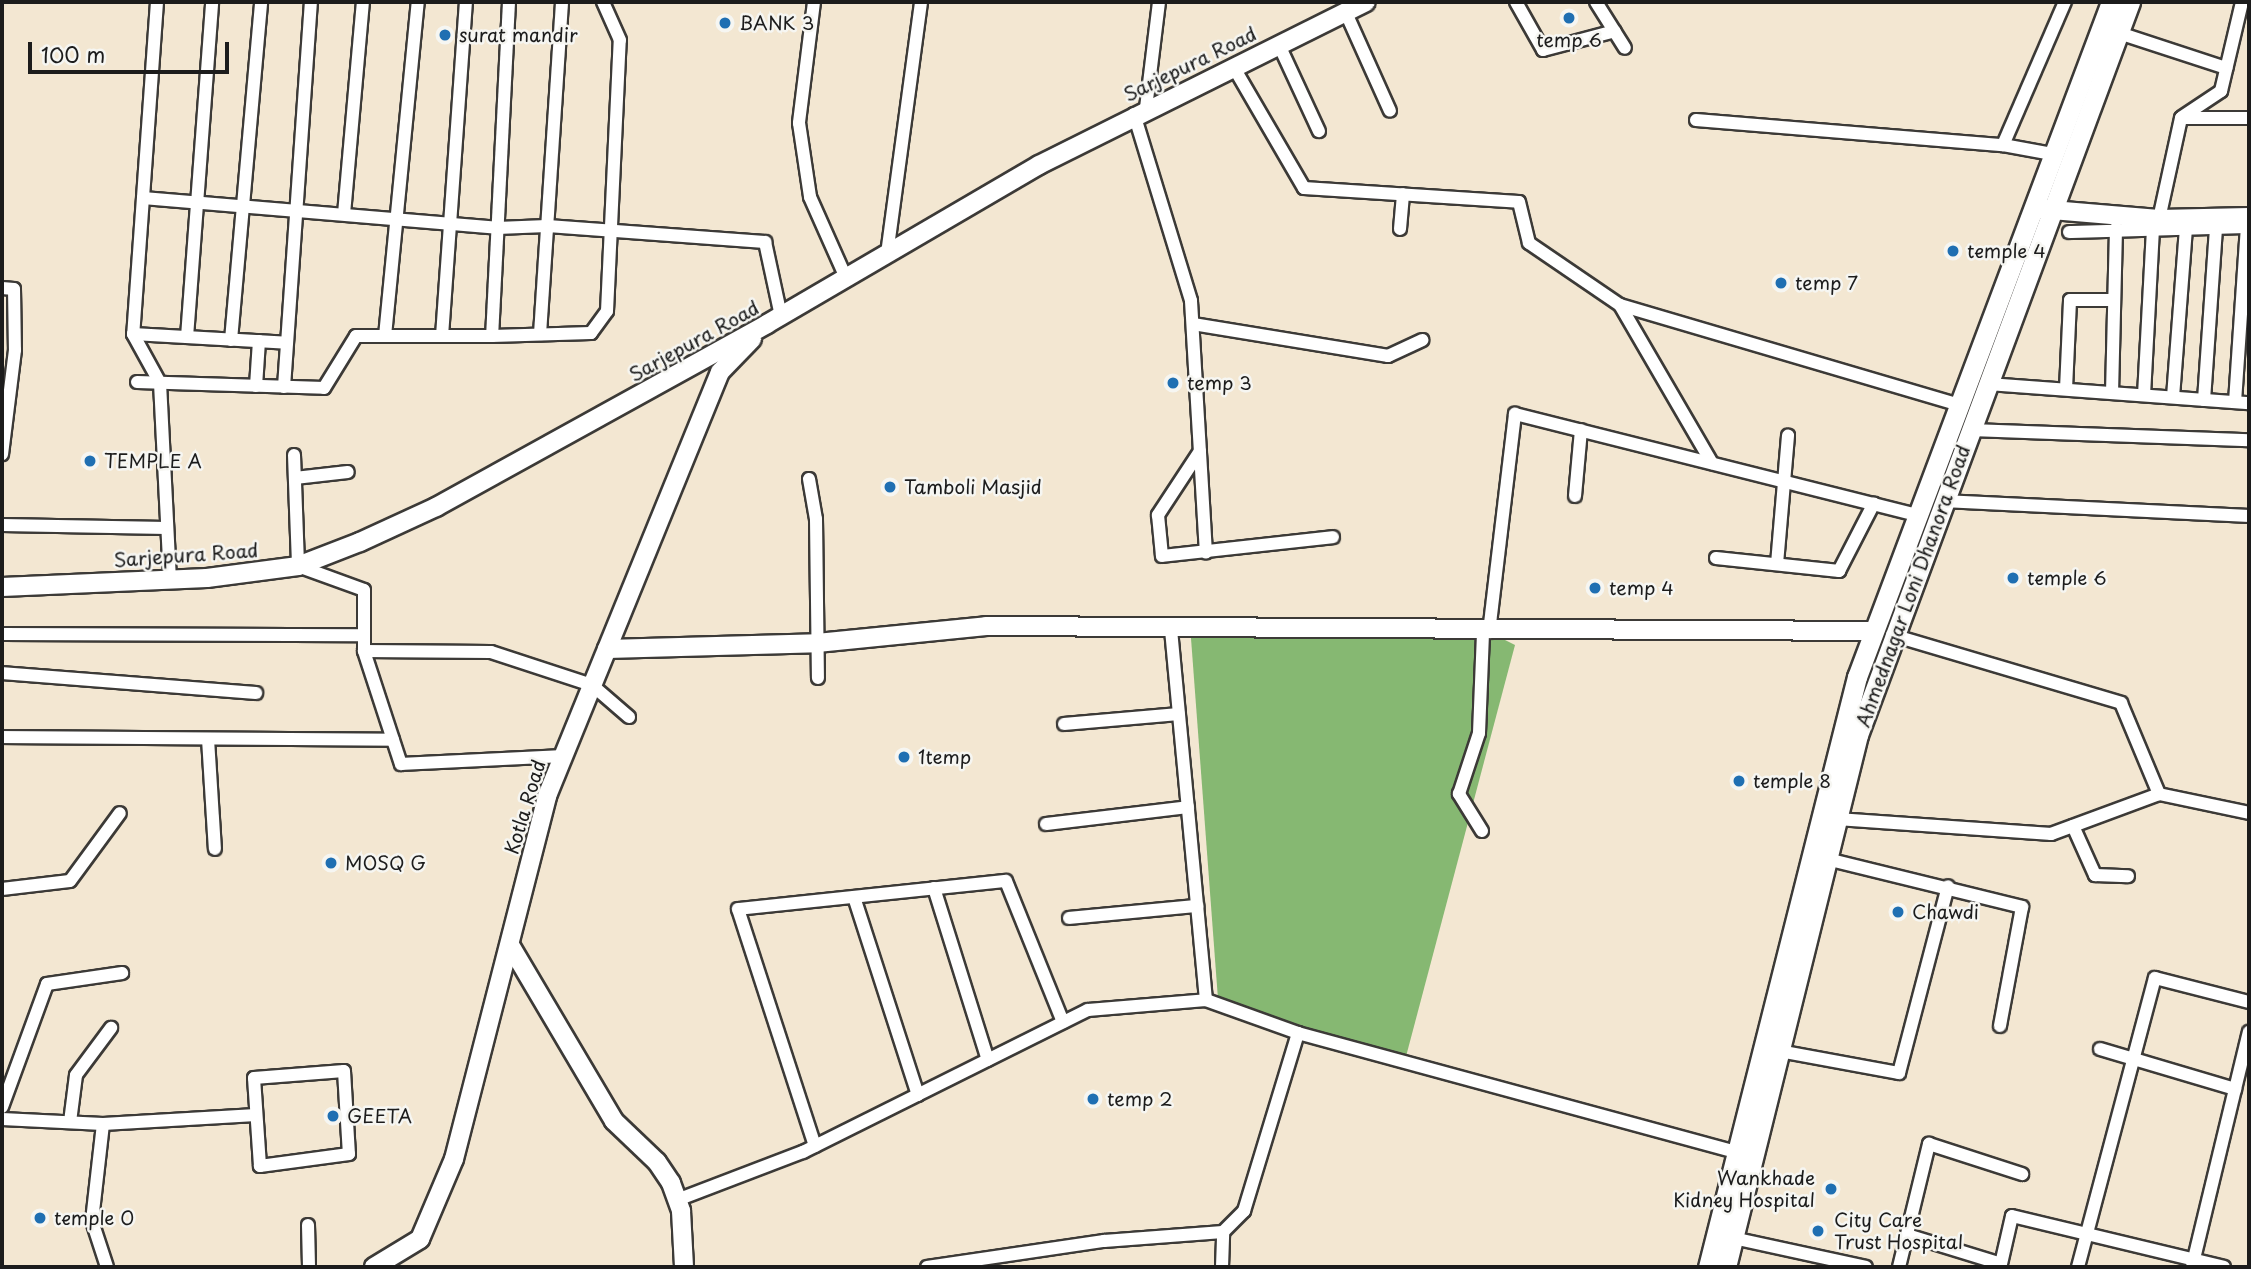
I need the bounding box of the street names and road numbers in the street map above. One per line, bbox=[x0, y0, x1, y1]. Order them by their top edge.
street label: Sarjepura Road bbox=[1121, 22, 1259, 106]
street label: Sarjepura Road bbox=[626, 296, 762, 386]
street label: Ahmednagar Loni Dhanora Road bbox=[1851, 441, 1975, 731]
street label: Sarjepura Road bbox=[114, 539, 258, 571]
street label: Kotla Road bbox=[500, 756, 550, 858]

